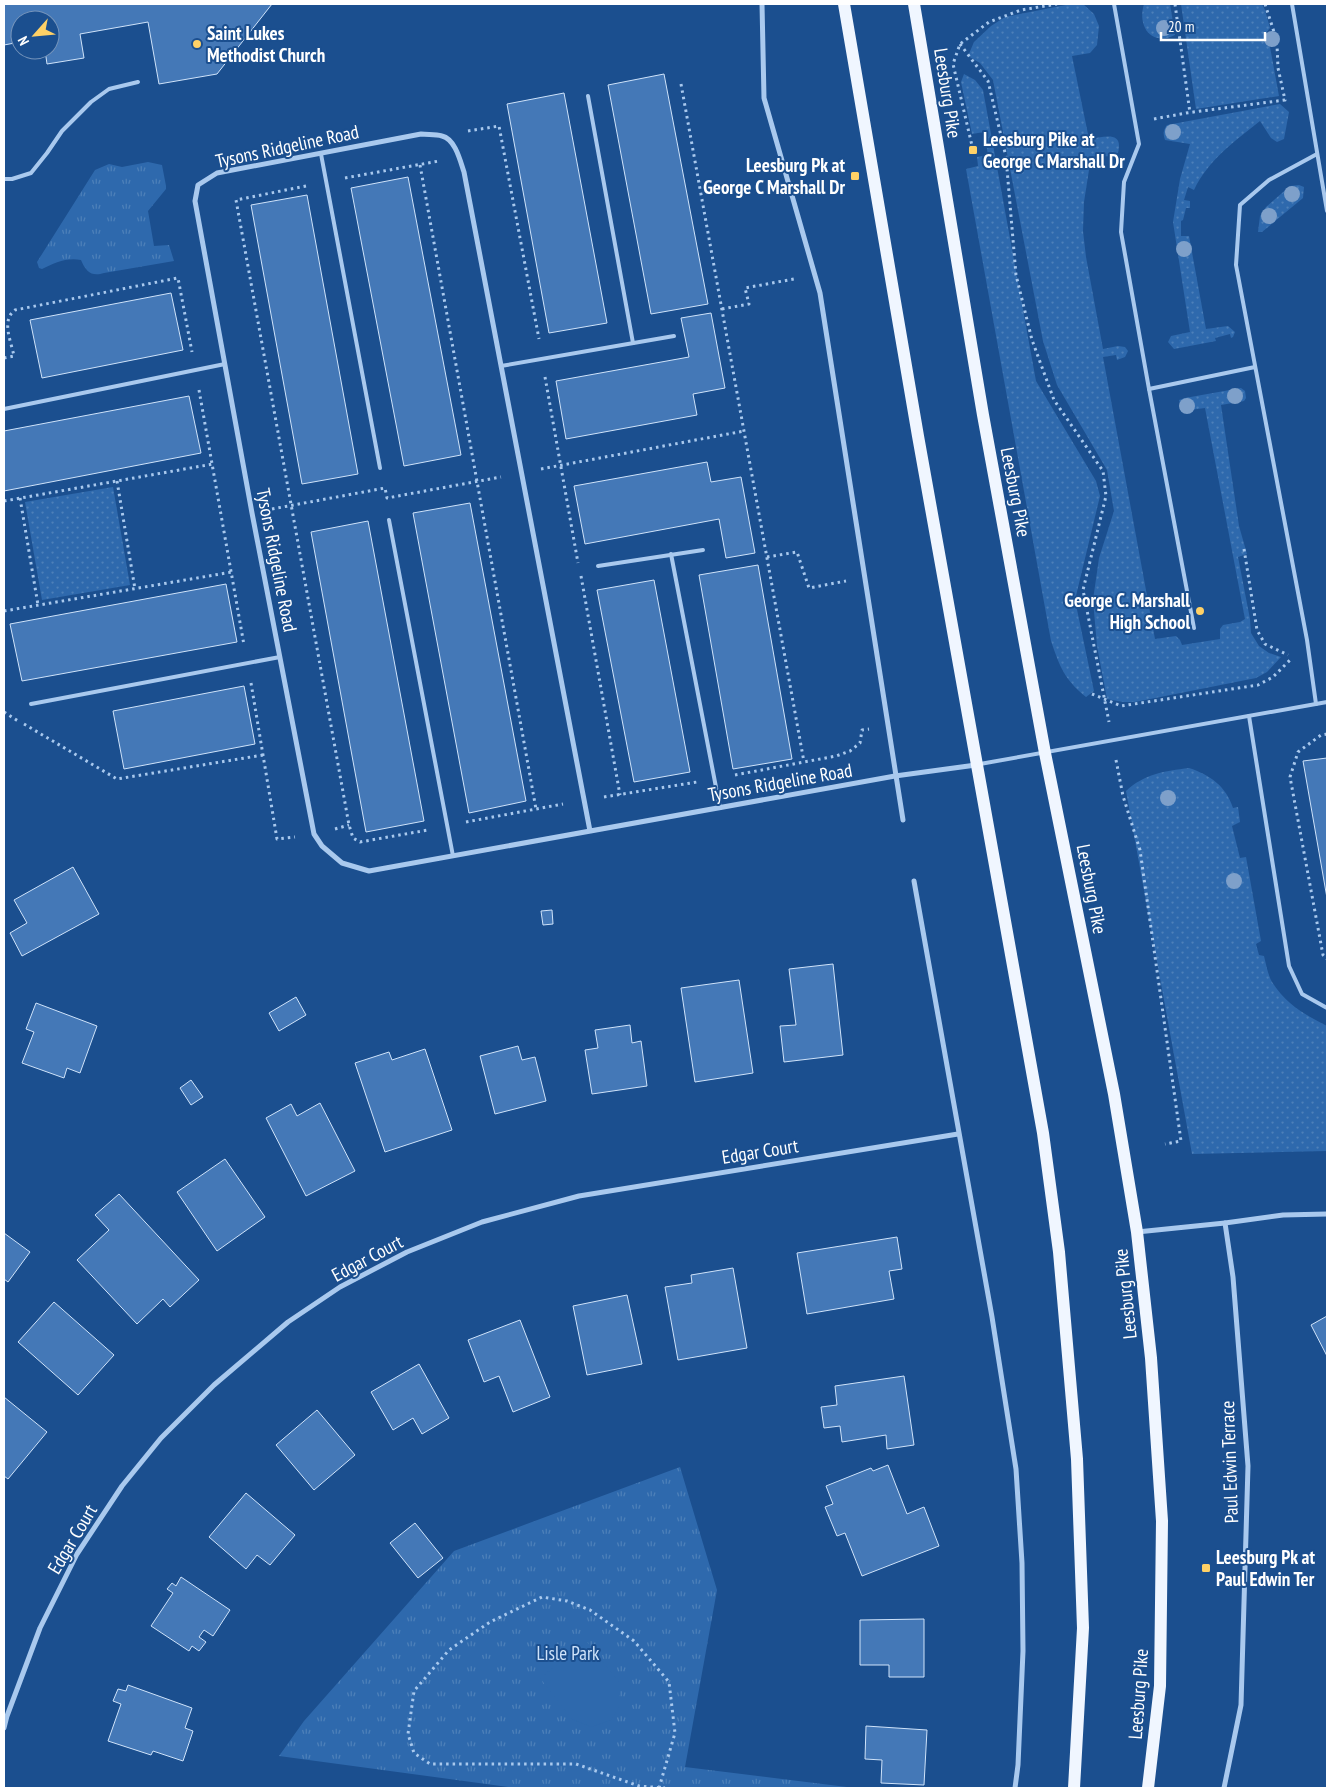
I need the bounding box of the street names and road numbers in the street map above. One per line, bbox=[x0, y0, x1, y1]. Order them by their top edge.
street label: Leesburg Pike bbox=[929, 46, 967, 140]
street label: Tysons Ridgeline Road bbox=[213, 119, 361, 173]
street label: Leesburg Pike bbox=[996, 445, 1036, 539]
street label: Tysons Ridgeline Road bbox=[251, 486, 303, 634]
street label: Tysons Ridgeline Road bbox=[706, 758, 854, 806]
street label: Leesburg Pike bbox=[1072, 842, 1112, 936]
street label: Edgar Court bbox=[720, 1133, 801, 1169]
street label: Edgar Court bbox=[327, 1229, 407, 1287]
street label: Leesburg Pike bbox=[1108, 1248, 1142, 1340]
street label: Paul Edwin Terrace bbox=[1215, 1400, 1243, 1524]
street label: Edgar Court bbox=[42, 1499, 102, 1578]
street label: Leesburg Pike bbox=[1123, 1648, 1153, 1740]

